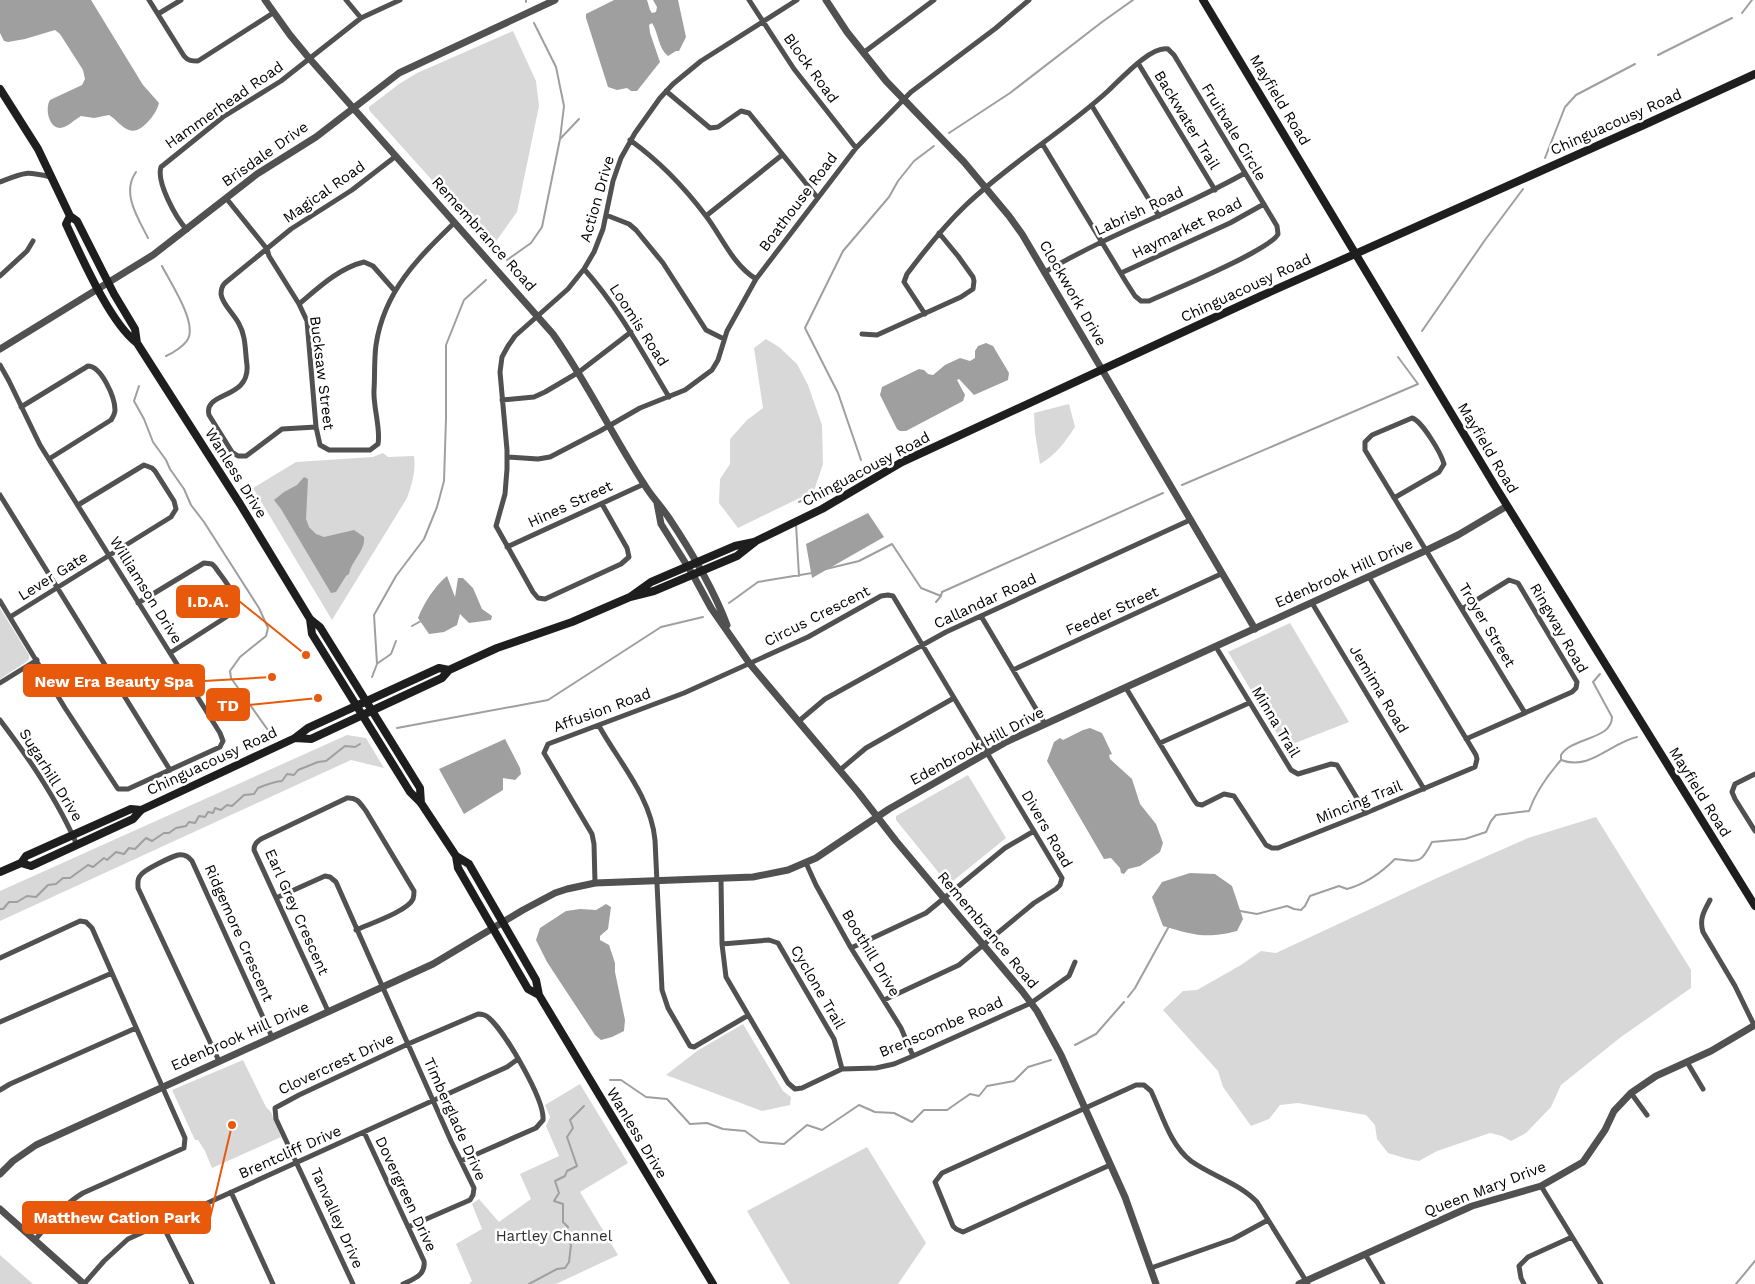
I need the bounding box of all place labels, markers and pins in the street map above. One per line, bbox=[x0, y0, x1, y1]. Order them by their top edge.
callout: I.D.A. bbox=[177, 586, 239, 617]
callout: New Era Beauty Spa bbox=[24, 665, 204, 696]
callout: TD bbox=[207, 689, 249, 720]
callout: Matthew Cation Park bbox=[23, 1202, 210, 1233]

